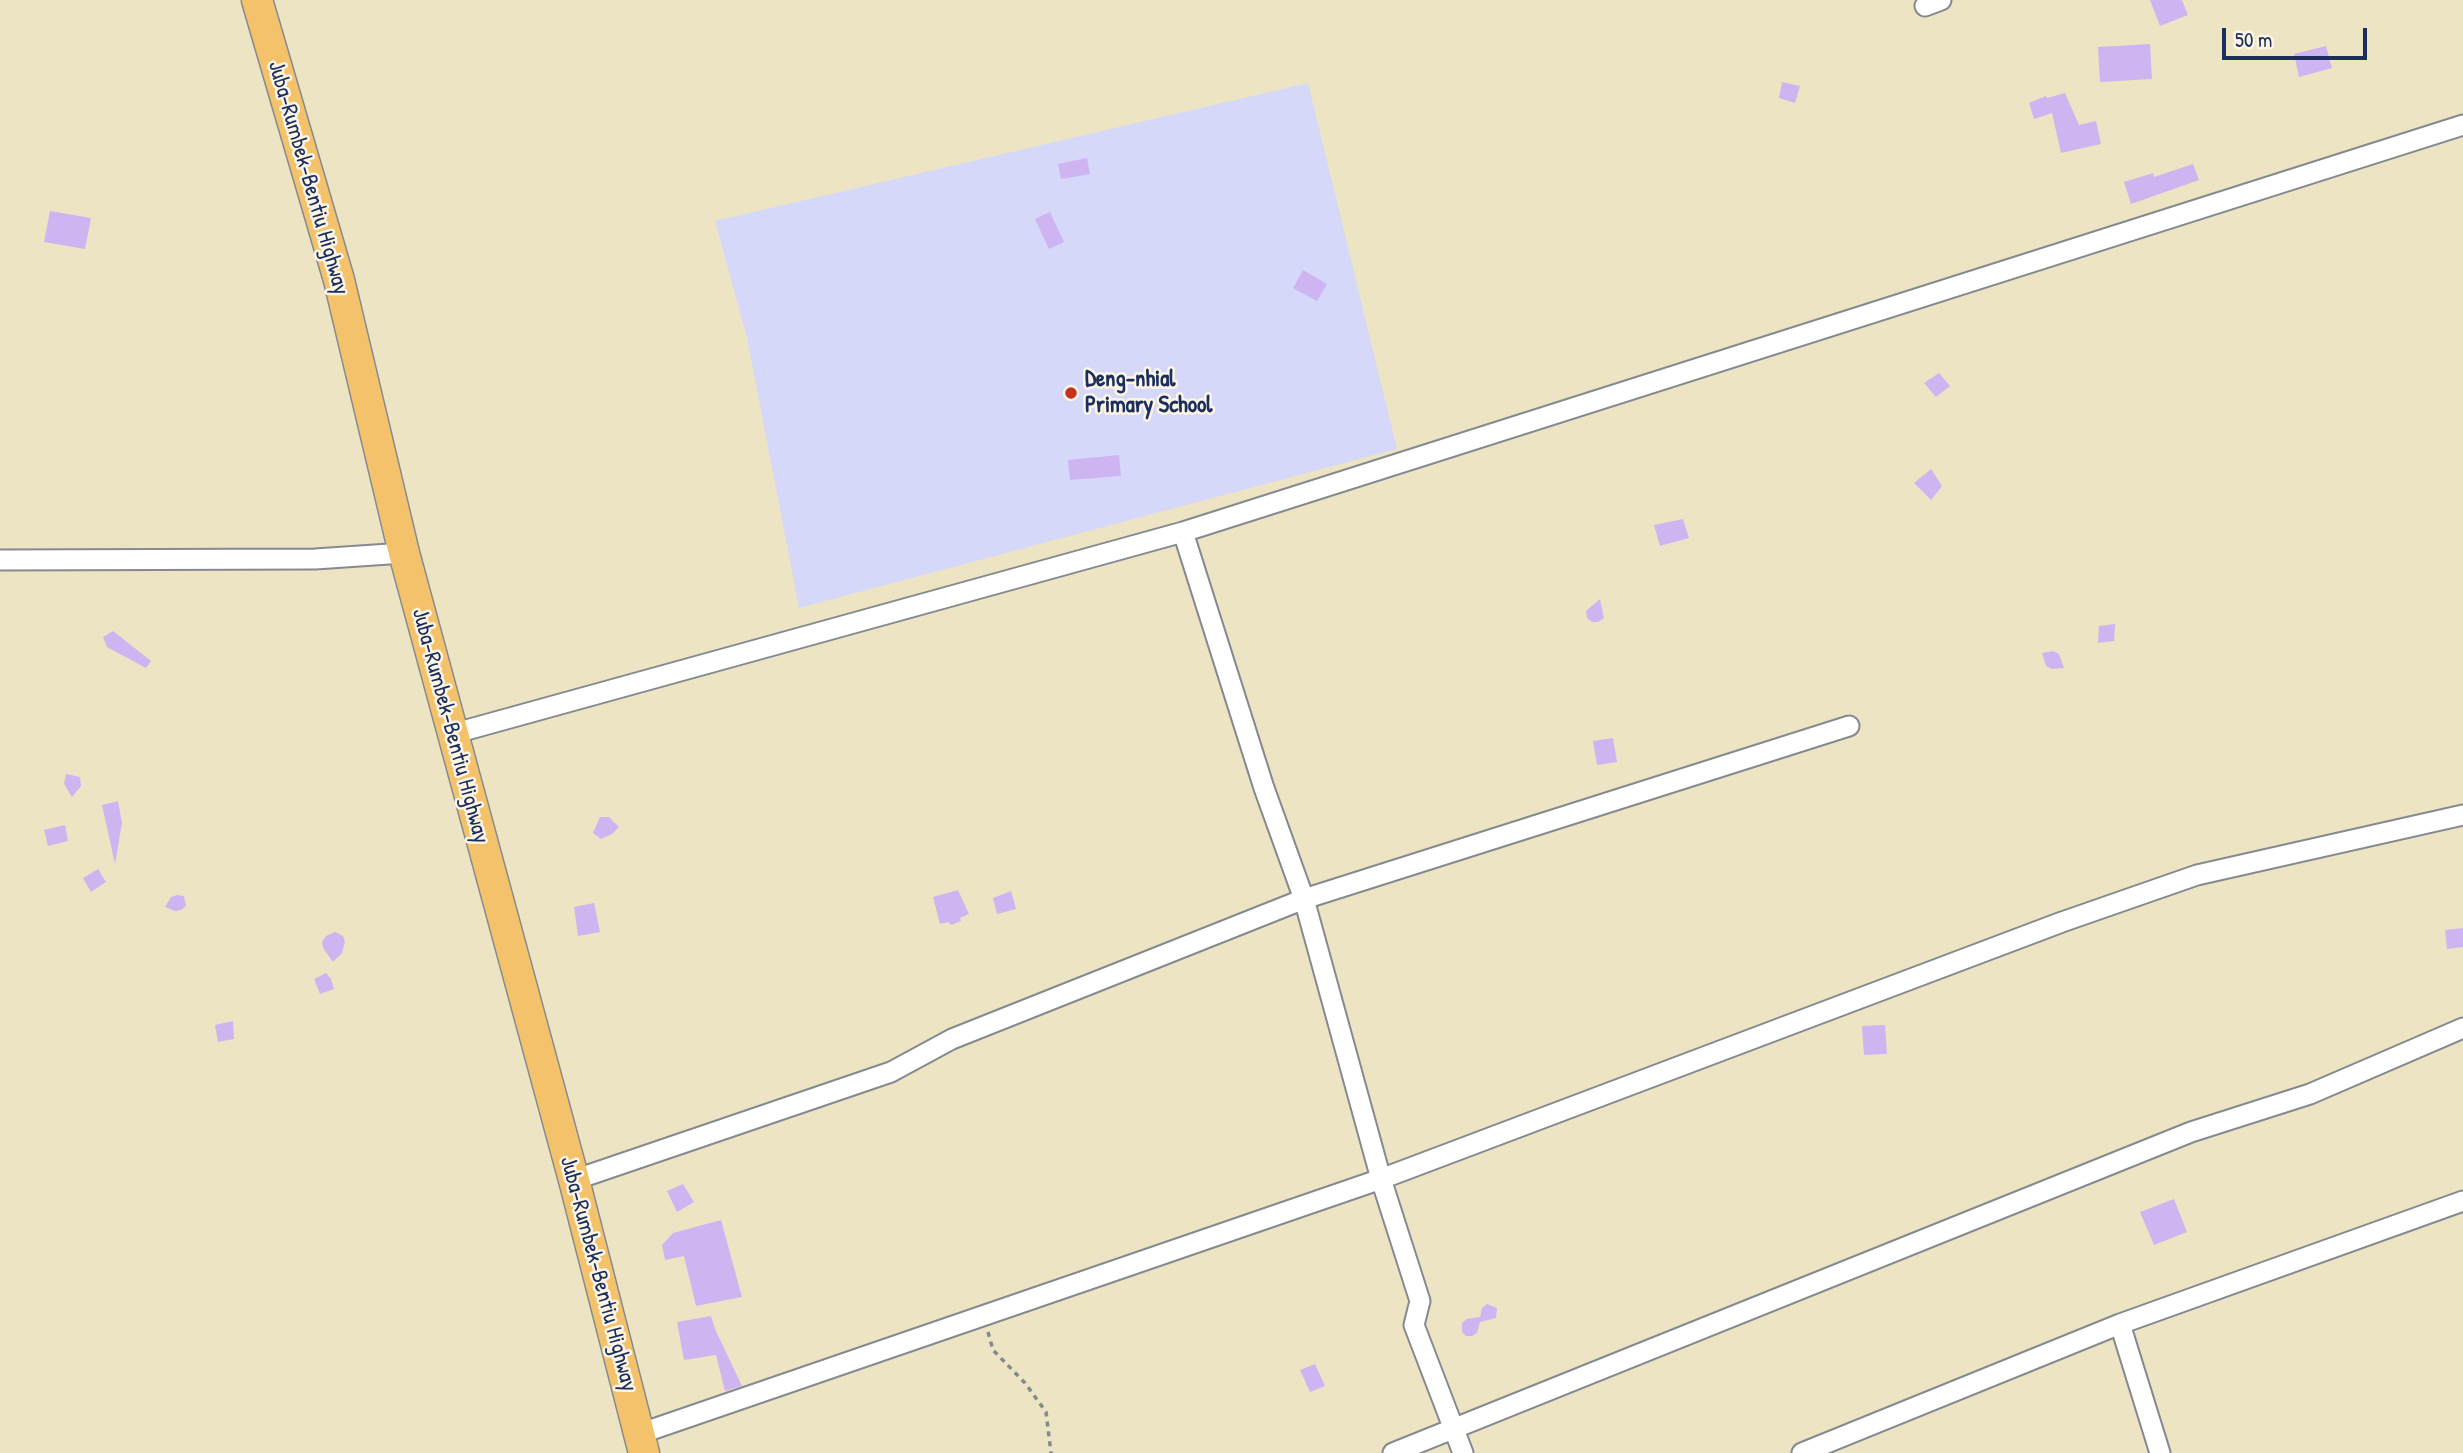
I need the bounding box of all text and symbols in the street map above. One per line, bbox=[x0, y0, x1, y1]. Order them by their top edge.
scale bar bbox=[2225, 14, 2370, 58]
text: 50 m bbox=[2235, 25, 2272, 54]
street label: Juba-Rumbek-Bentiu Highway bbox=[261, 58, 355, 298]
place label: Deng-nhial Primary School bbox=[1085, 366, 1212, 420]
marker: Deng-nhial Primary School bbox=[1063, 385, 1079, 401]
street label: Juba-Rumbek-Bentiu Highway bbox=[405, 605, 495, 847]
street label: Juba-Rumbek-Bentiu Highway bbox=[553, 1153, 643, 1395]

